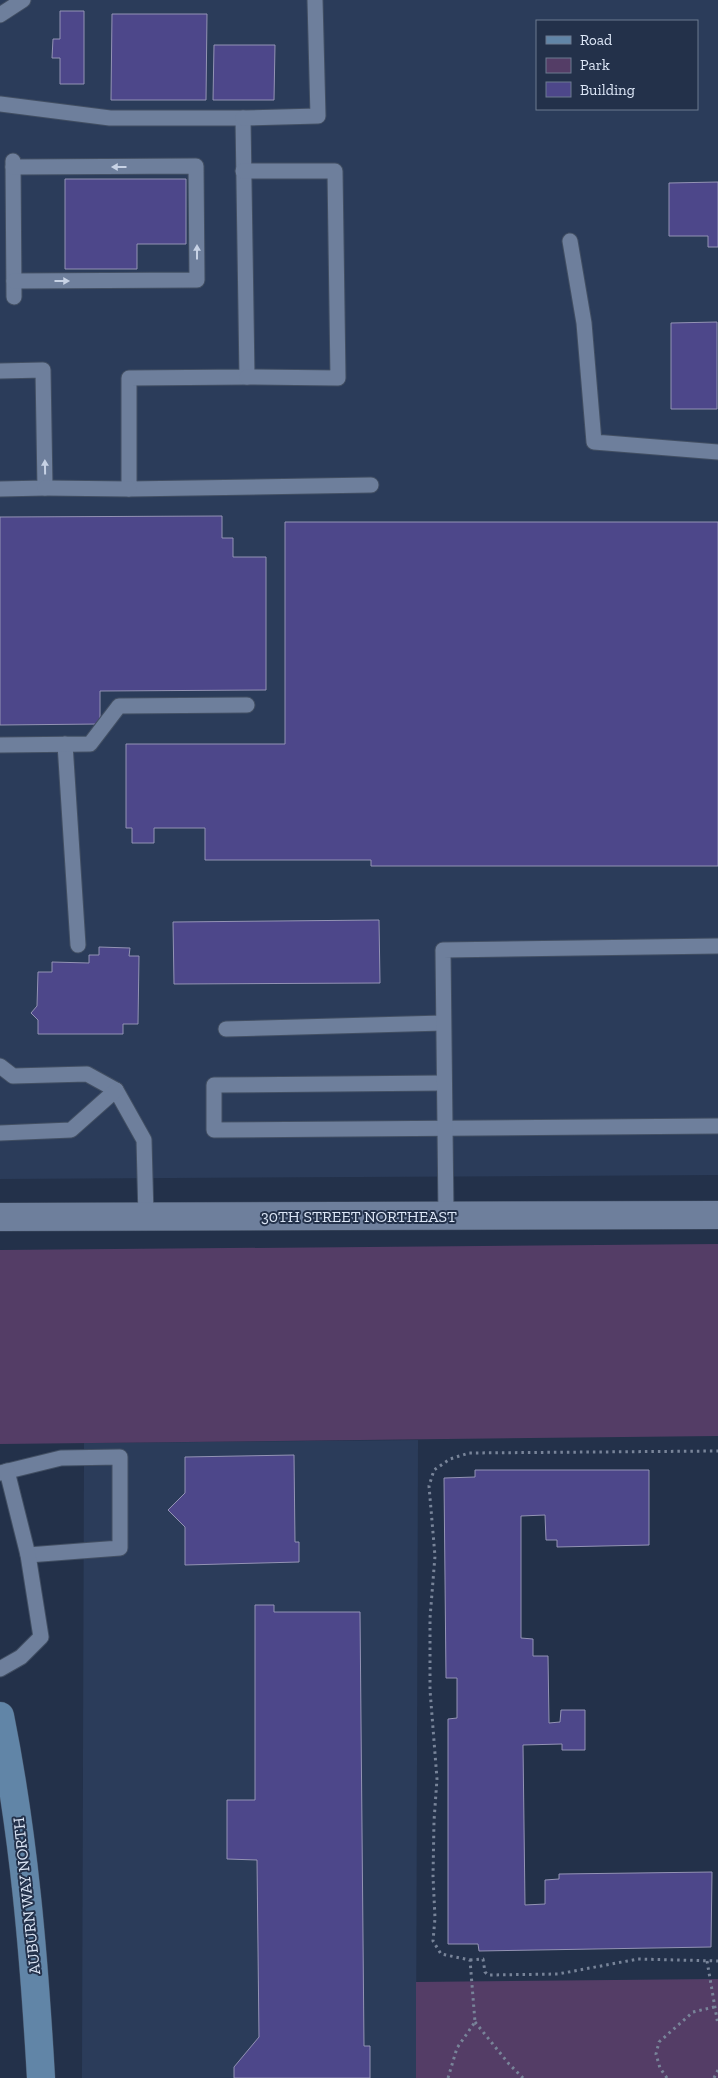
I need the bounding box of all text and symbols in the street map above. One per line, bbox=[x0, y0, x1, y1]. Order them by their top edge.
legend bbox=[536, 20, 698, 110]
text: Road bbox=[580, 31, 613, 49]
text: Park bbox=[580, 56, 610, 74]
text: Building bbox=[580, 81, 635, 99]
one-way arrow bbox=[111, 163, 127, 171]
one-way arrow bbox=[192, 244, 200, 260]
one-way arrow bbox=[55, 277, 71, 285]
one-way arrow bbox=[41, 459, 49, 475]
street label: 30TH STREET NORTHEAST bbox=[261, 1207, 457, 1226]
street label: AUBURN WAY NORTH bbox=[9, 1816, 44, 1975]

